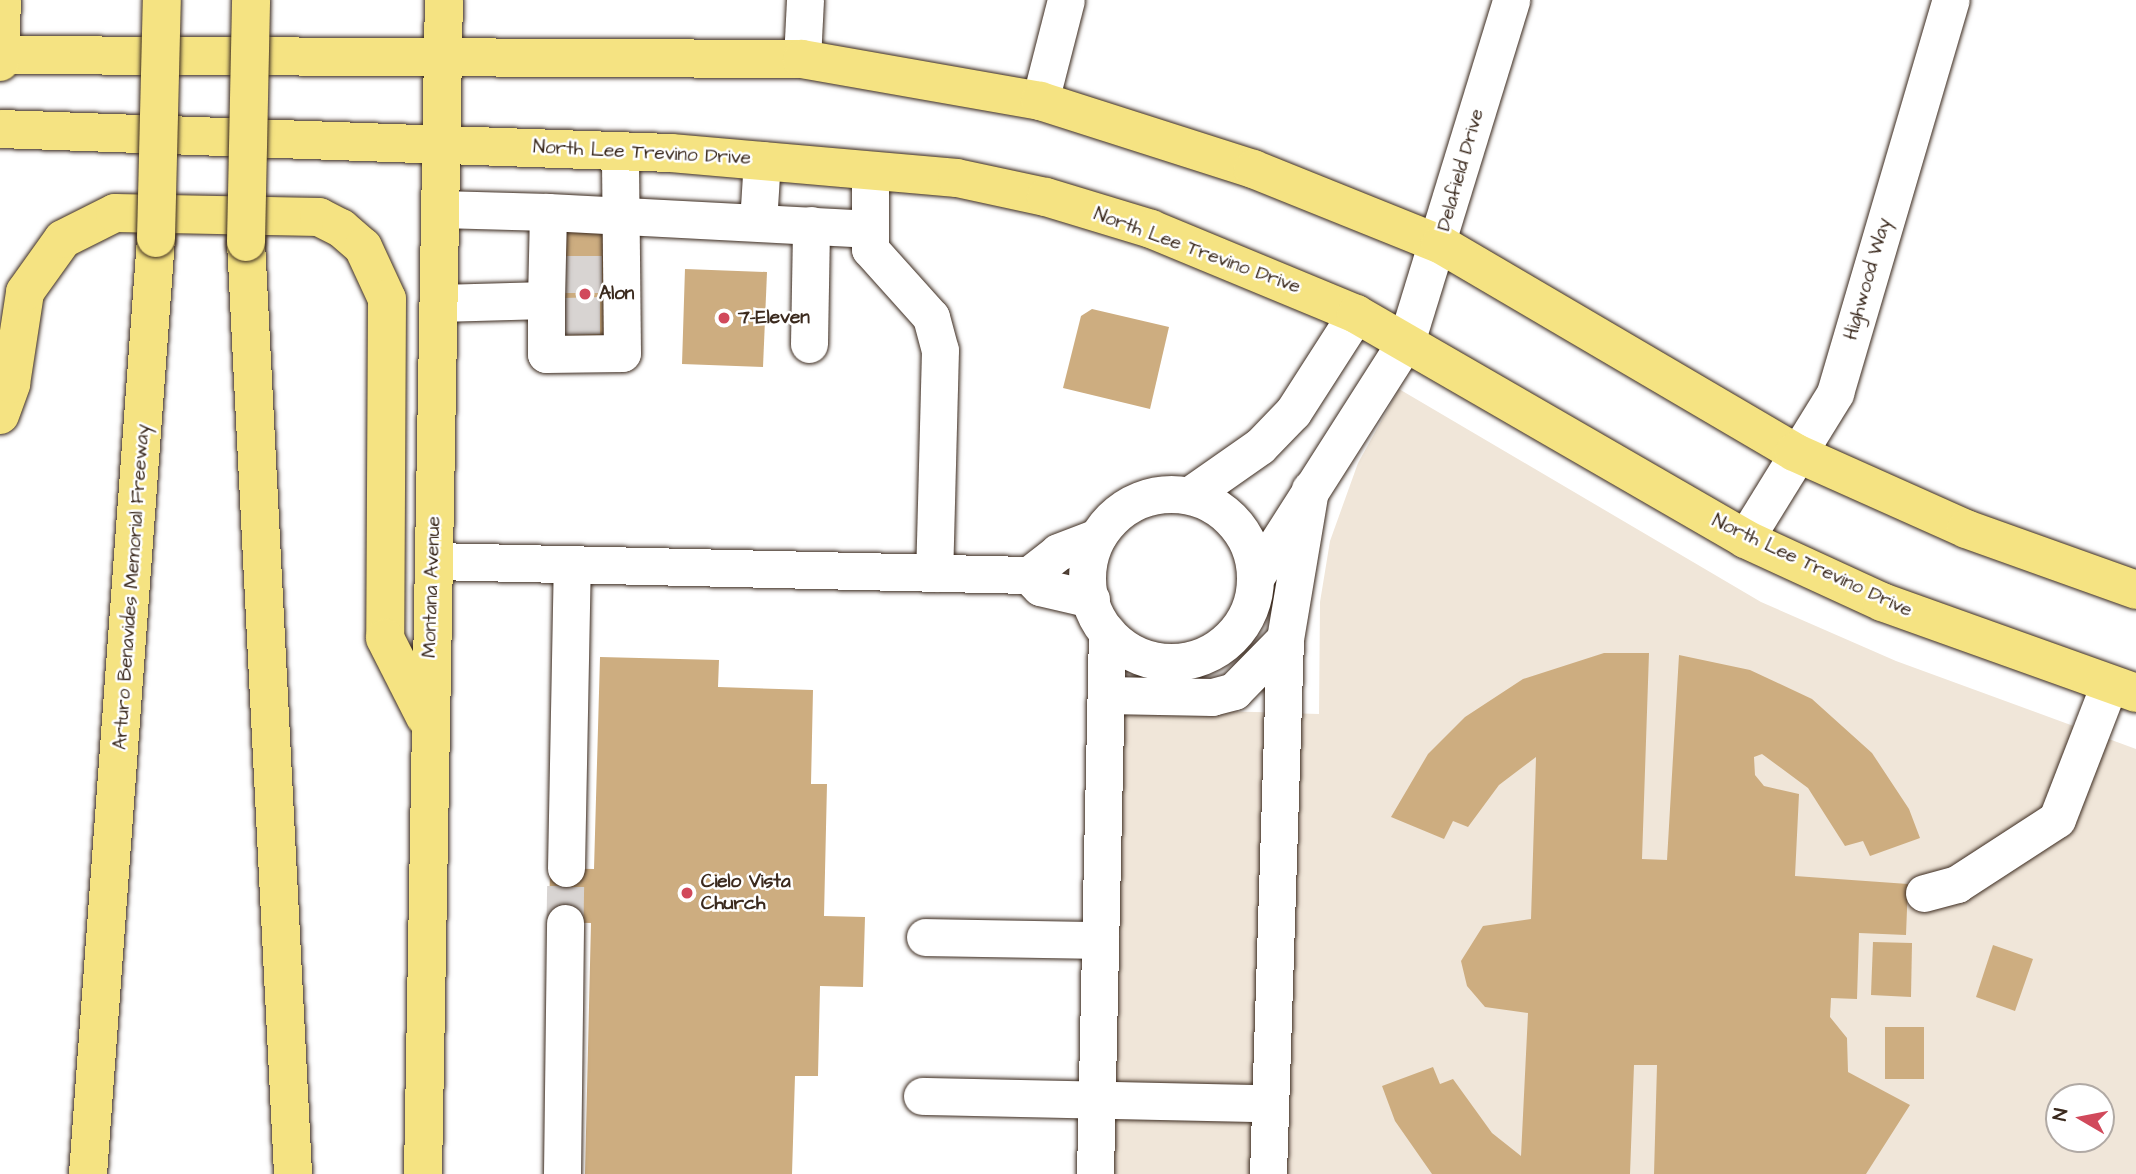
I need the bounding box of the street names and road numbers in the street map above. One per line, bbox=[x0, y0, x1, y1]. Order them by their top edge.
street label: Delafield Drive bbox=[1433, 106, 1489, 234]
street label: North Lee Trevino Drive bbox=[533, 136, 751, 170]
street label: North Lee Trevino Drive bbox=[1091, 203, 1303, 299]
street label: Highwood Way bbox=[1840, 215, 1896, 343]
street label: Arturo Benavides Memorial Freeway bbox=[109, 423, 155, 751]
street label: North Lee Trevino Drive bbox=[1708, 510, 1916, 622]
street label: Montana Avenue bbox=[418, 516, 446, 658]

